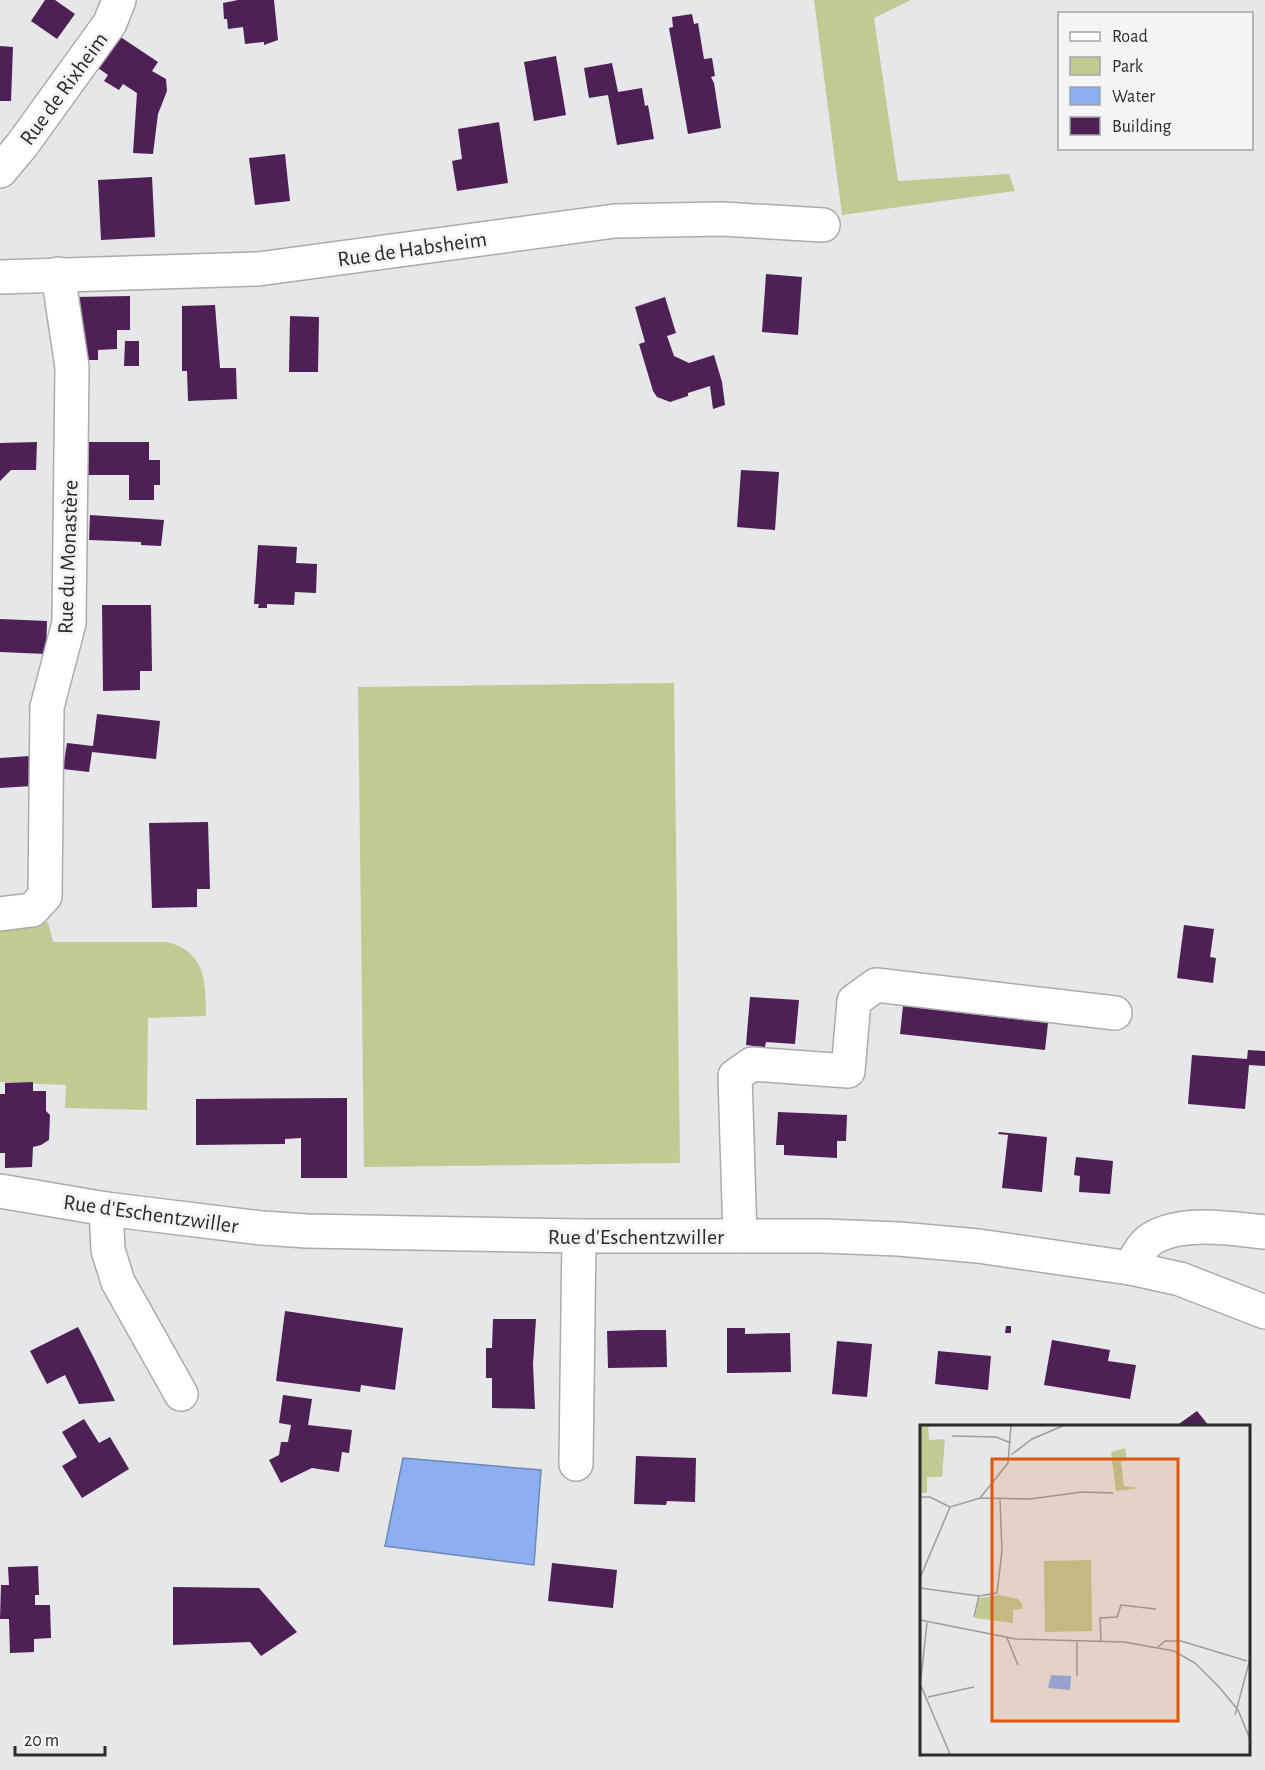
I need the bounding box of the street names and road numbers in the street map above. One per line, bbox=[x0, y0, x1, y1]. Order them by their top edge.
street label: Rue de Rixheim bbox=[16, 28, 112, 149]
street label: Rue de Habsheim bbox=[336, 228, 488, 270]
street label: Rue du Monastère bbox=[54, 480, 82, 634]
street label: Rue d'Eschentzwiller bbox=[62, 1191, 240, 1237]
street label: Rue d'Eschentzwiller bbox=[548, 1226, 724, 1248]

